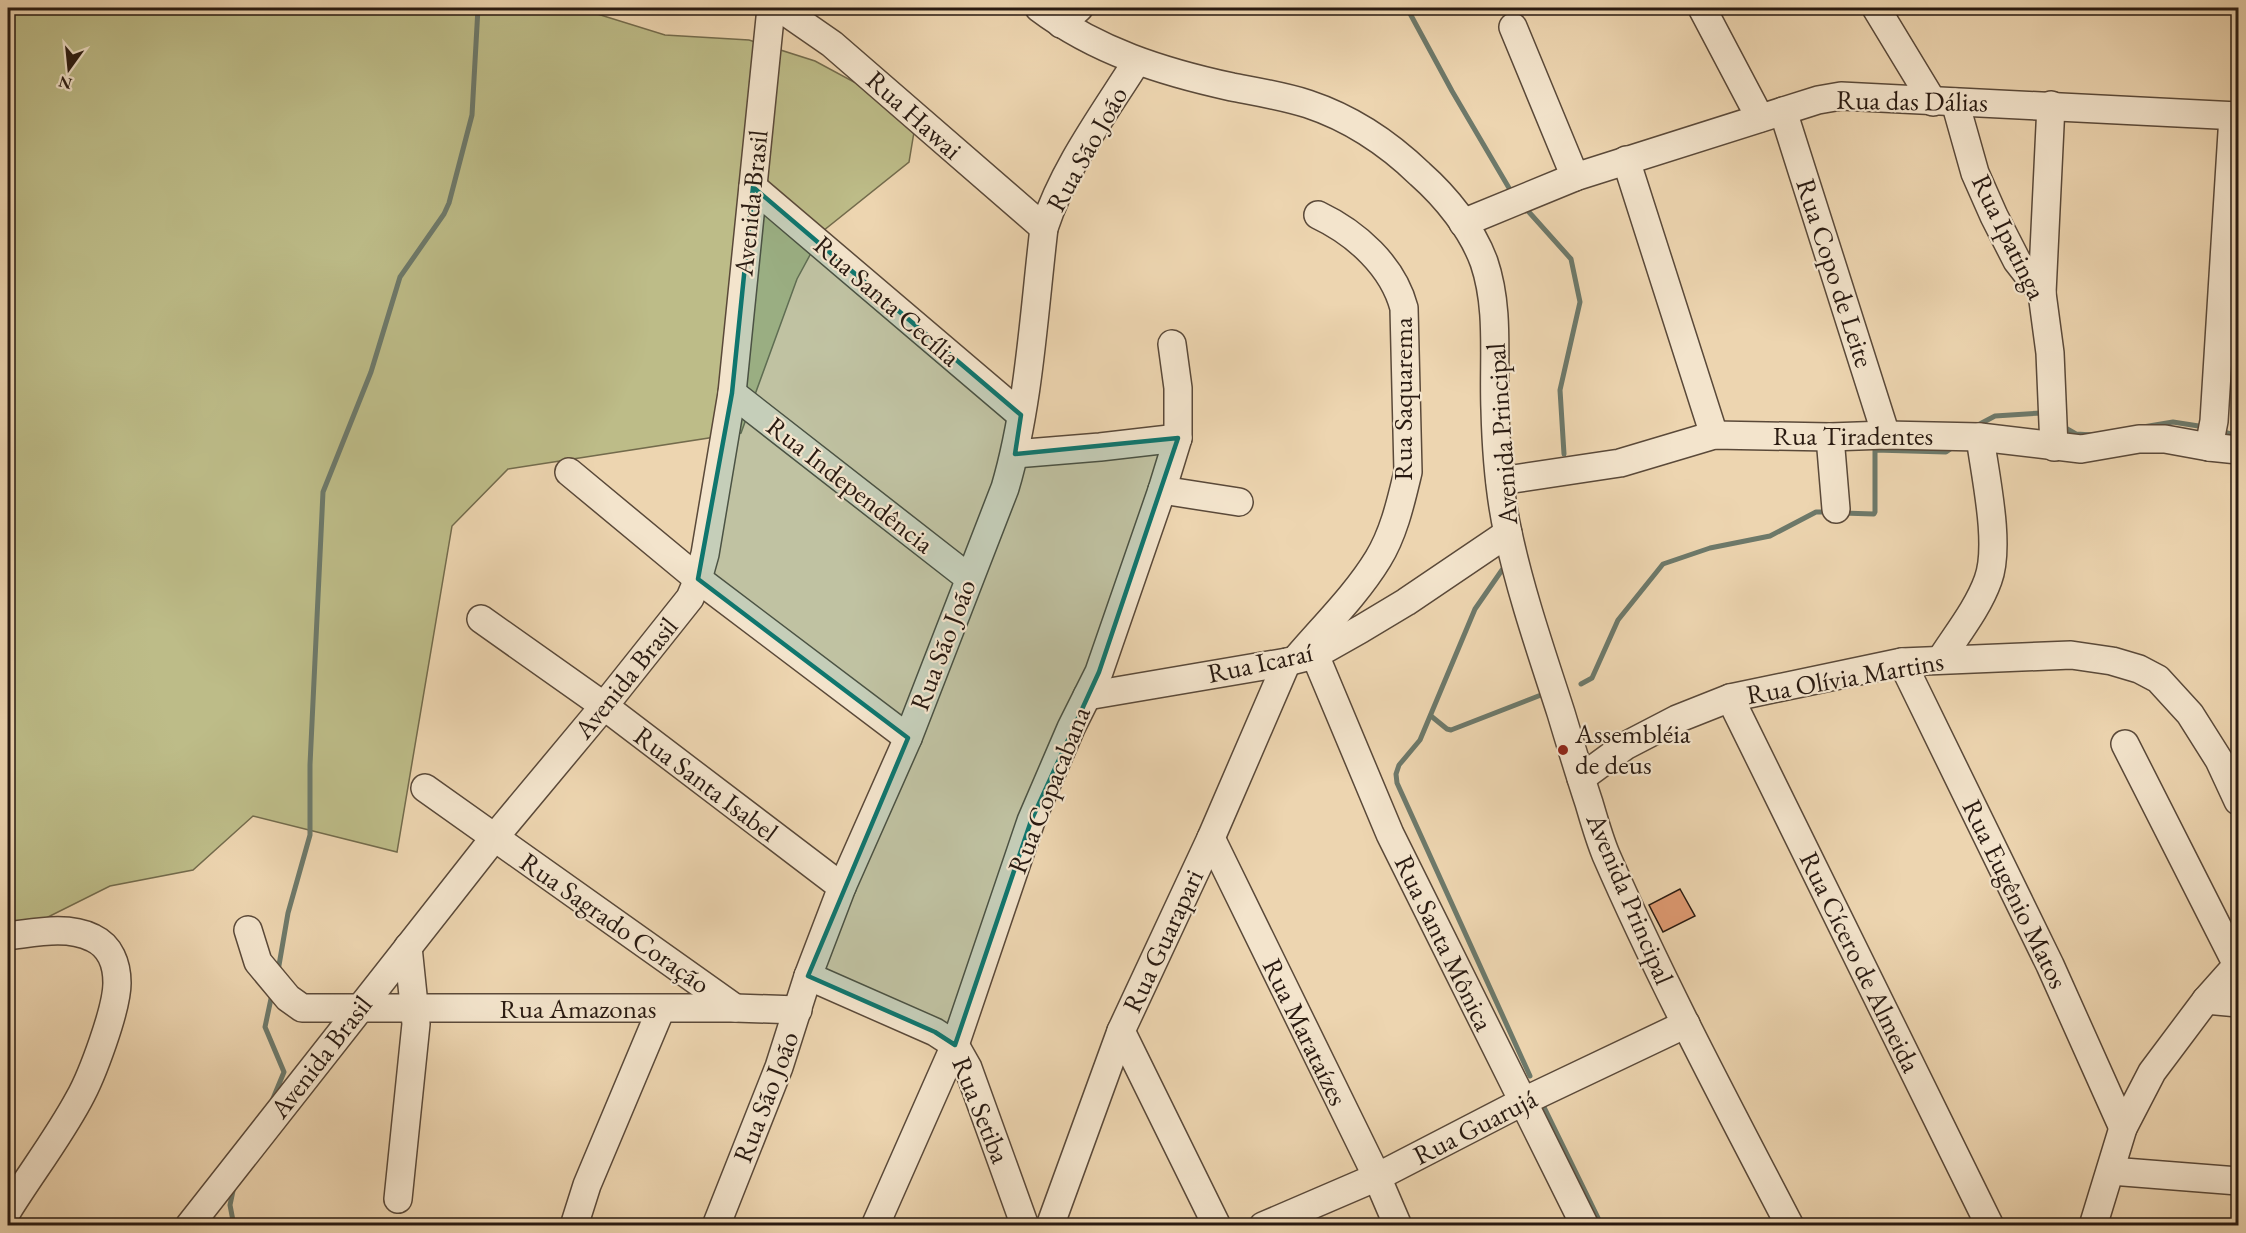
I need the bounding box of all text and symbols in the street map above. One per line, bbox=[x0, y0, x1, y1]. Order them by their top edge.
north arrow bbox=[39, 39, 99, 99]
street label: Rua Hawai bbox=[859, 62, 970, 167]
text: N bbox=[56, 71, 74, 95]
street label: Rua São João bbox=[1038, 80, 1135, 218]
street label: Rua das Dálias bbox=[1836, 82, 1988, 119]
street label: Avenida Brasil bbox=[725, 128, 776, 279]
street label: Rua Ipatinga bbox=[1964, 168, 2055, 305]
street label: Rua Copo de Leite bbox=[1788, 174, 1882, 372]
street label: Rua Santa Cecília bbox=[807, 227, 968, 374]
street label: Rua Saquarema bbox=[1385, 317, 1420, 481]
street label: Avenida Principal bbox=[1478, 342, 1525, 527]
street label: Rua Independência bbox=[760, 408, 941, 561]
street label: Rua Tiradentes bbox=[1773, 418, 1933, 453]
street label: Rua São João bbox=[901, 574, 984, 715]
street label: Avenida Brasil bbox=[565, 610, 685, 746]
street label: Rua Icaraí bbox=[1204, 634, 1316, 691]
street label: Rua Olívia Martins bbox=[1744, 643, 1946, 712]
street label: Rua Copacabana bbox=[999, 701, 1098, 878]
place label: Assembléia de deus bbox=[1574, 716, 1691, 782]
street label: Rua Santa Isabel bbox=[627, 718, 785, 849]
marker: Assembléia de deus bbox=[1556, 743, 1570, 757]
street label: Rua Eugênio Matos bbox=[1955, 793, 2076, 994]
street label: Avenida Principal bbox=[1578, 807, 1682, 990]
street label: Rua Sagrado Coração bbox=[514, 844, 717, 1001]
street label: Rua Cícero de Almeida bbox=[1792, 846, 1929, 1078]
street label: Rua Santa Mônica bbox=[1387, 849, 1502, 1037]
street label: Rua Guarapari bbox=[1114, 863, 1211, 1018]
street label: Rua Marataízes bbox=[1255, 953, 1356, 1111]
street label: Avenida Brasil bbox=[261, 988, 380, 1126]
street label: Rua Amazonas bbox=[500, 991, 656, 1026]
street label: Rua São João bbox=[724, 1026, 807, 1167]
street label: Rua Setiba bbox=[944, 1051, 1019, 1168]
street label: Rua Guarujá bbox=[1407, 1080, 1543, 1173]

